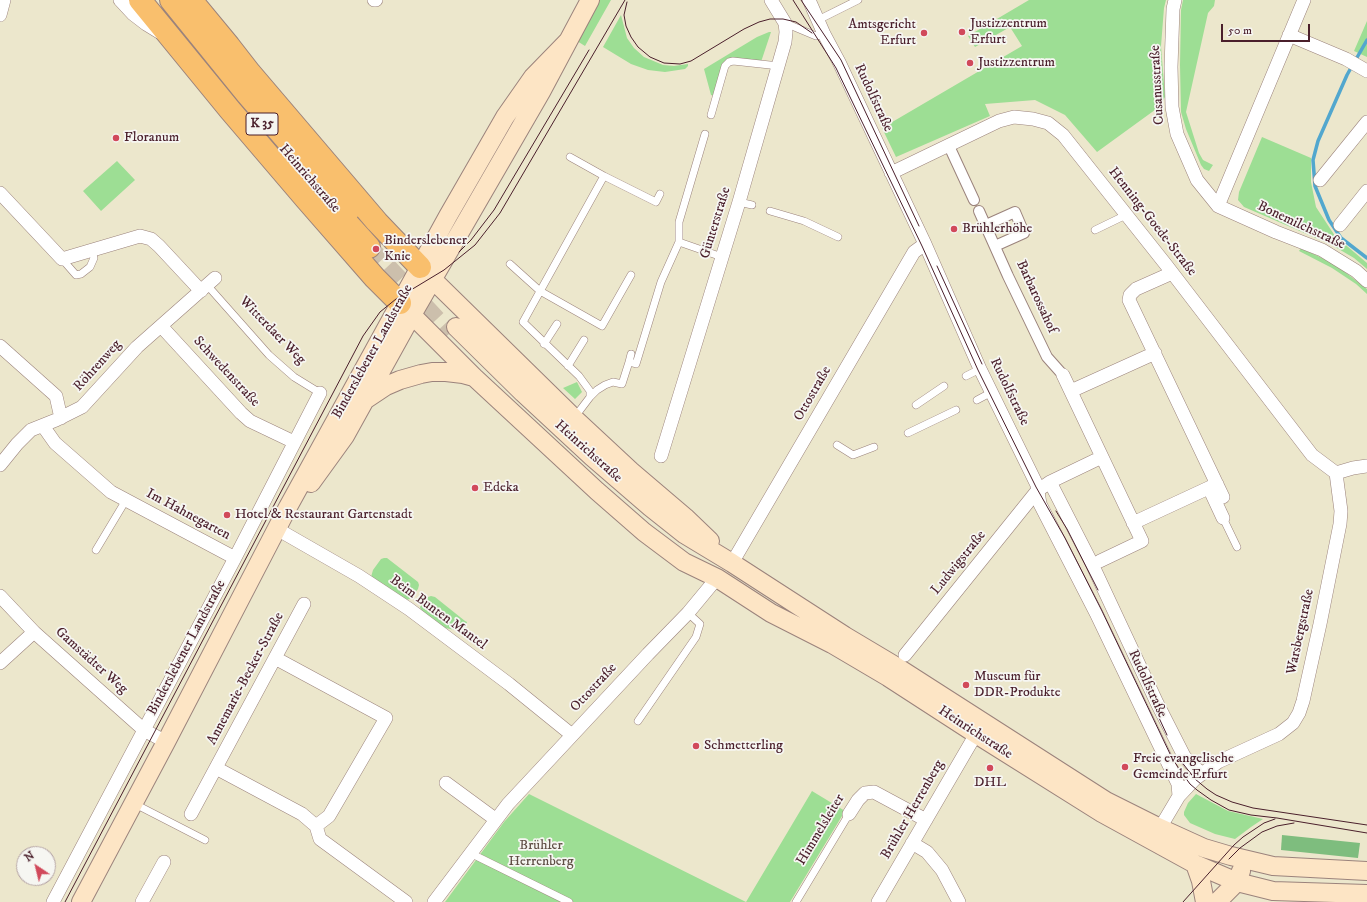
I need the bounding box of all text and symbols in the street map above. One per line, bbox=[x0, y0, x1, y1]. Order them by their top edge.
place label: Justizzentrum Erfurt bbox=[970, 16, 1047, 48]
scale bar bbox=[1223, 16, 1312, 42]
place label: Amtsgericht Erfurt bbox=[848, 17, 916, 50]
text: 50 m bbox=[1228, 23, 1252, 38]
marker: Justizzentrum Erfurt bbox=[957, 27, 967, 37]
marker: Amtsgericht Erfurt bbox=[919, 28, 929, 38]
street label: Cusanusstraße bbox=[1148, 45, 1168, 125]
place label: Justizzentrum bbox=[978, 55, 1055, 71]
marker: Justizzentrum bbox=[965, 58, 975, 68]
street label: Rudolfstraße bbox=[850, 61, 896, 135]
road number: K 35 bbox=[246, 113, 278, 135]
place label: Floranum bbox=[124, 130, 179, 146]
marker: Floranum bbox=[111, 133, 121, 143]
street label: Heinrichstraße bbox=[275, 141, 343, 217]
street label: Henning-Goede-Straße bbox=[1104, 164, 1200, 280]
street label: Günterstraße bbox=[697, 185, 735, 261]
street label: Bonemilchstraße bbox=[1254, 198, 1348, 254]
place label: Brühlerhöhe bbox=[962, 221, 1032, 237]
marker: Brühlerhöhe bbox=[949, 224, 959, 234]
place label: Binderslebener Knie bbox=[384, 233, 467, 266]
marker: Binderslebener Knie bbox=[371, 244, 381, 254]
street label: Barbarossahof bbox=[1012, 258, 1060, 336]
street label: Binderslebener Landstraße bbox=[329, 282, 417, 422]
street label: Witterdaer Weg bbox=[235, 294, 309, 368]
street label: Schwedenstraße bbox=[189, 333, 263, 411]
street label: Röhrenweg bbox=[71, 337, 125, 395]
street label: Rudolfstraße bbox=[985, 355, 1033, 429]
street label: Ottostraße bbox=[791, 364, 835, 424]
street label: Heinrichstraße bbox=[551, 417, 625, 487]
place label: Edeka bbox=[483, 480, 519, 496]
marker: Edeka bbox=[470, 483, 480, 493]
street label: Im Hahnegarten bbox=[143, 486, 233, 544]
place label: Hotel & Restaurant Gartenstadt bbox=[235, 507, 413, 523]
marker: Hotel & Restaurant Gartenstadt bbox=[222, 510, 232, 520]
street label: Ludwigstraße bbox=[928, 528, 990, 598]
street label: Beim Bunten Mantel bbox=[386, 572, 490, 654]
street label: Binderslebener Landstraße bbox=[144, 577, 230, 719]
street label: Warsbergstraße bbox=[1284, 588, 1318, 676]
street label: Annemarie-Becker-Straße bbox=[204, 610, 288, 748]
street label: Gamstädter Weg bbox=[51, 624, 131, 698]
street label: Rudolfstraße bbox=[1124, 647, 1170, 721]
street label: Ottostraße bbox=[567, 660, 621, 716]
place label: Museum für DDR-Produkte bbox=[974, 669, 1061, 702]
marker: Museum für DDR-Produkte bbox=[961, 680, 971, 690]
street label: Heinrichstraße bbox=[935, 703, 1015, 763]
place label: Schmetterling bbox=[704, 738, 783, 754]
marker: Schmetterling bbox=[691, 741, 701, 751]
place label: Freie evangelische Gemeinde Erfurt bbox=[1133, 751, 1234, 784]
street label: Brühler Herrenberg bbox=[878, 758, 948, 862]
marker: Freie evangelische Gemeinde Erfurt bbox=[1120, 762, 1130, 772]
marker: DHL bbox=[985, 763, 995, 773]
place label: DHL bbox=[974, 775, 1006, 791]
street label: Himmelsleiter bbox=[793, 791, 849, 869]
park label: Brühler Herrenberg bbox=[508, 838, 574, 870]
north arrow bbox=[16, 846, 56, 886]
text: N bbox=[22, 849, 37, 865]

